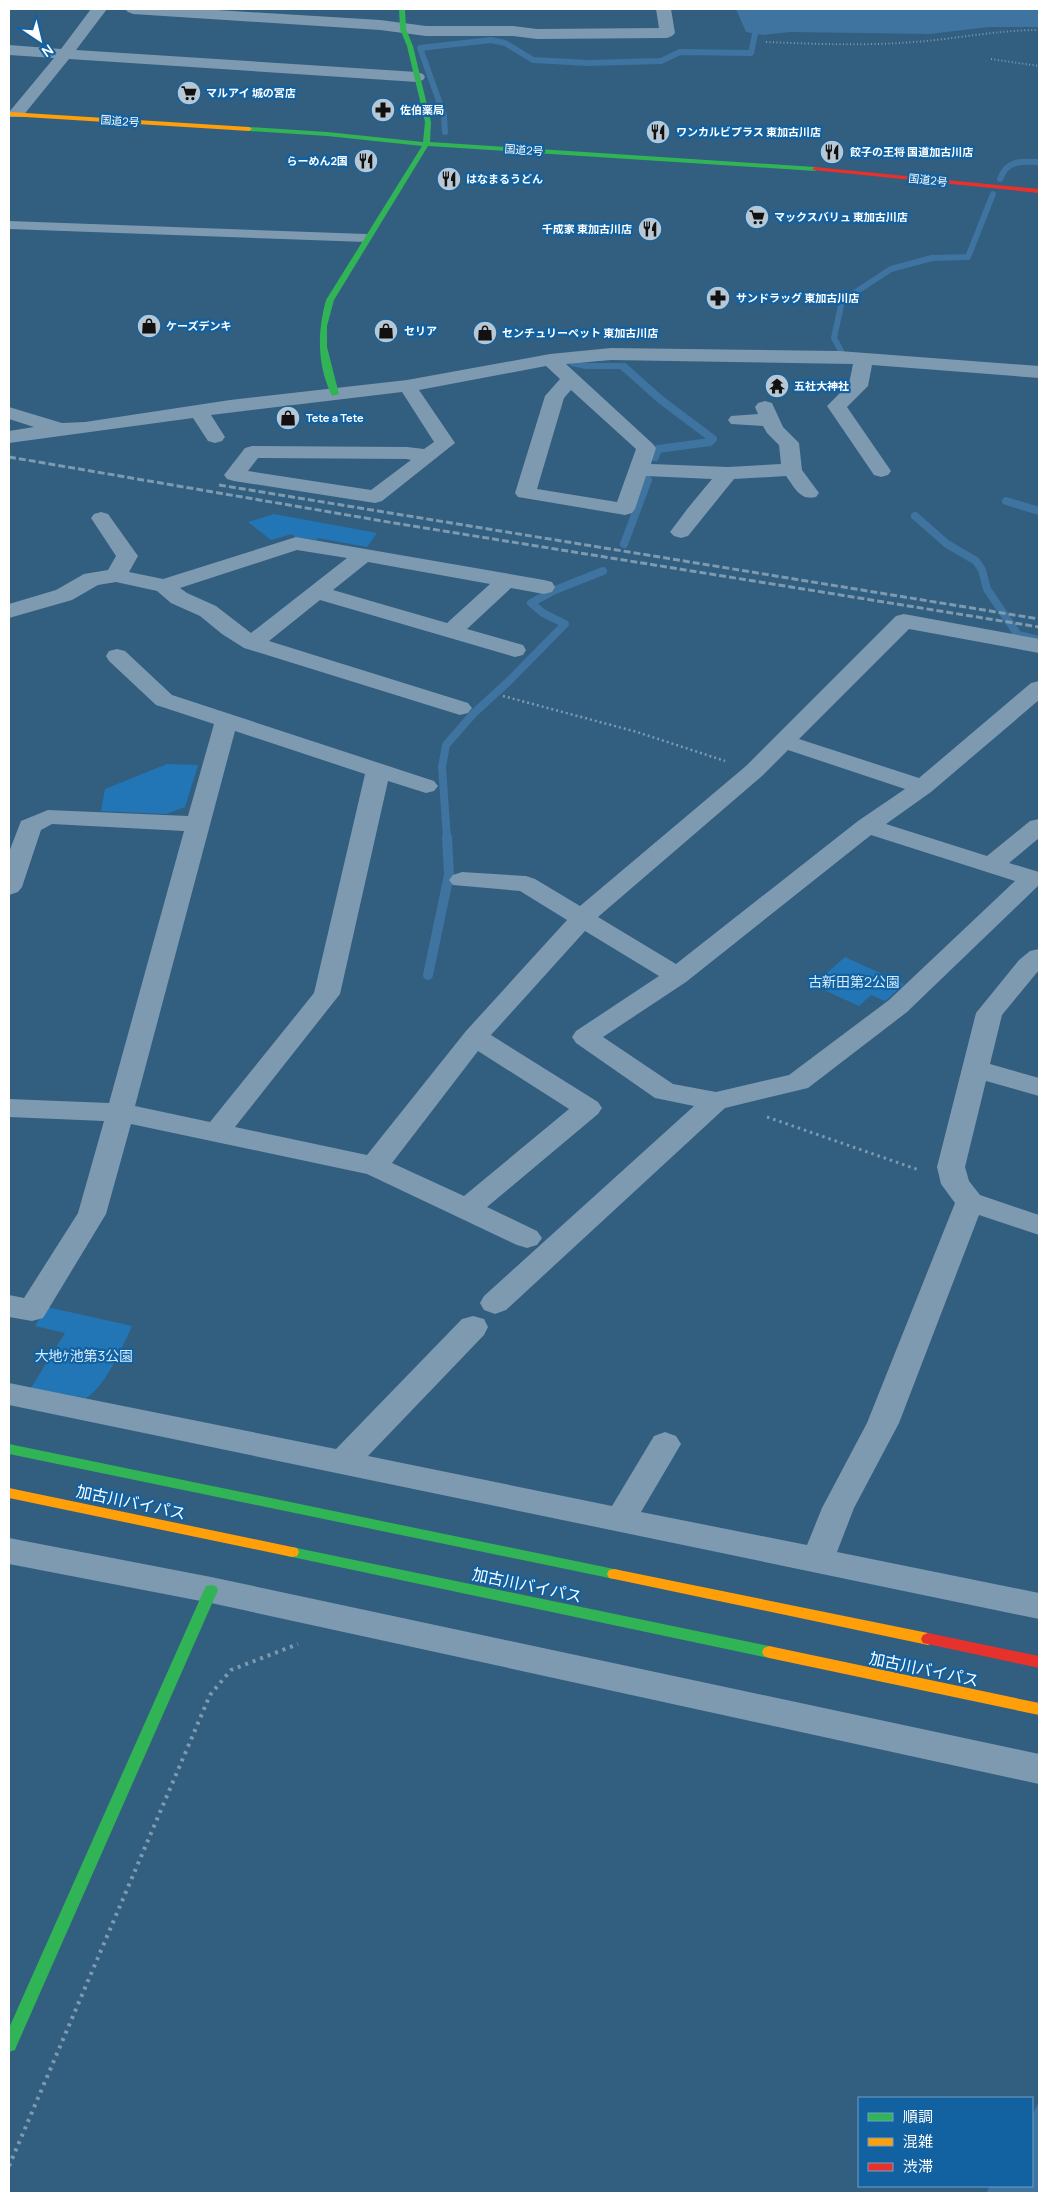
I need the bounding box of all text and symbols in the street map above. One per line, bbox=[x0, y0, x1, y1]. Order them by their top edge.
north arrow bbox=[15, 15, 65, 65]
text: N bbox=[38, 40, 57, 62]
supermarket icon: マルアイ 城の宮店 bbox=[176, 80, 202, 106]
place label: マルアイ 城の宮店 bbox=[206, 85, 296, 100]
pharmacy icon: 佐伯薬局 bbox=[370, 97, 396, 123]
place label: 佐伯薬局 bbox=[400, 102, 444, 117]
street label: 国道2号 bbox=[100, 112, 140, 129]
restaurant icon: ワンカルビプラス 東加古川店 bbox=[645, 119, 671, 145]
place label: ワンカルビプラス 東加古川店 bbox=[676, 124, 821, 139]
restaurant icon: 餃子の王将 国道加古川店 bbox=[819, 139, 845, 165]
street label: 国道2号 bbox=[504, 141, 544, 158]
place label: 餃子の王将 国道加古川店 bbox=[850, 144, 973, 159]
restaurant icon: らーめん2国 bbox=[353, 148, 379, 174]
place label: らーめん2国 bbox=[286, 153, 348, 168]
restaurant icon: はなまるうどん bbox=[436, 166, 462, 192]
street label: 国道2号 bbox=[908, 170, 948, 189]
place label: はなまるうどん bbox=[466, 171, 543, 186]
supermarket icon: マックスバリュ 東加古川店 bbox=[744, 204, 770, 230]
place label: マックスバリュ 東加古川店 bbox=[774, 209, 908, 224]
restaurant icon: 千成家 東加古川店 bbox=[637, 216, 663, 242]
place label: 千成家 東加古川店 bbox=[542, 221, 632, 236]
pharmacy icon: サンドラッグ 東加古川店 bbox=[705, 285, 731, 311]
place label: サンドラッグ 東加古川店 bbox=[736, 290, 859, 305]
shop icon: ケーズデンキ bbox=[136, 313, 162, 339]
place label: ケーズデンキ bbox=[166, 318, 231, 333]
shop icon: セリア bbox=[373, 318, 399, 344]
shop icon: センチュリーペット 東加古川店 bbox=[472, 320, 498, 346]
place label: セリア bbox=[404, 323, 437, 338]
place label: センチュリーペット 東加古川店 bbox=[502, 325, 658, 340]
temple icon: 五社大神社 bbox=[764, 373, 790, 399]
place label: 五社大神社 bbox=[794, 378, 849, 393]
shop icon: Tete a Tete bbox=[275, 405, 301, 431]
place label: Tete a Tete bbox=[306, 410, 364, 425]
park label: 古新田第2公園 bbox=[808, 972, 900, 991]
park label: 大地ｹ池第3公園 bbox=[35, 1346, 133, 1365]
street label: 加古川バイパス bbox=[74, 1480, 188, 1524]
street label: 加古川バイパス bbox=[470, 1563, 584, 1607]
street label: 加古川バイパス bbox=[867, 1647, 981, 1691]
legend bbox=[858, 2097, 1033, 2187]
text: 順調 bbox=[903, 2106, 933, 2127]
text: 混雑 bbox=[903, 2131, 933, 2152]
text: 渋滞 bbox=[903, 2156, 933, 2177]

